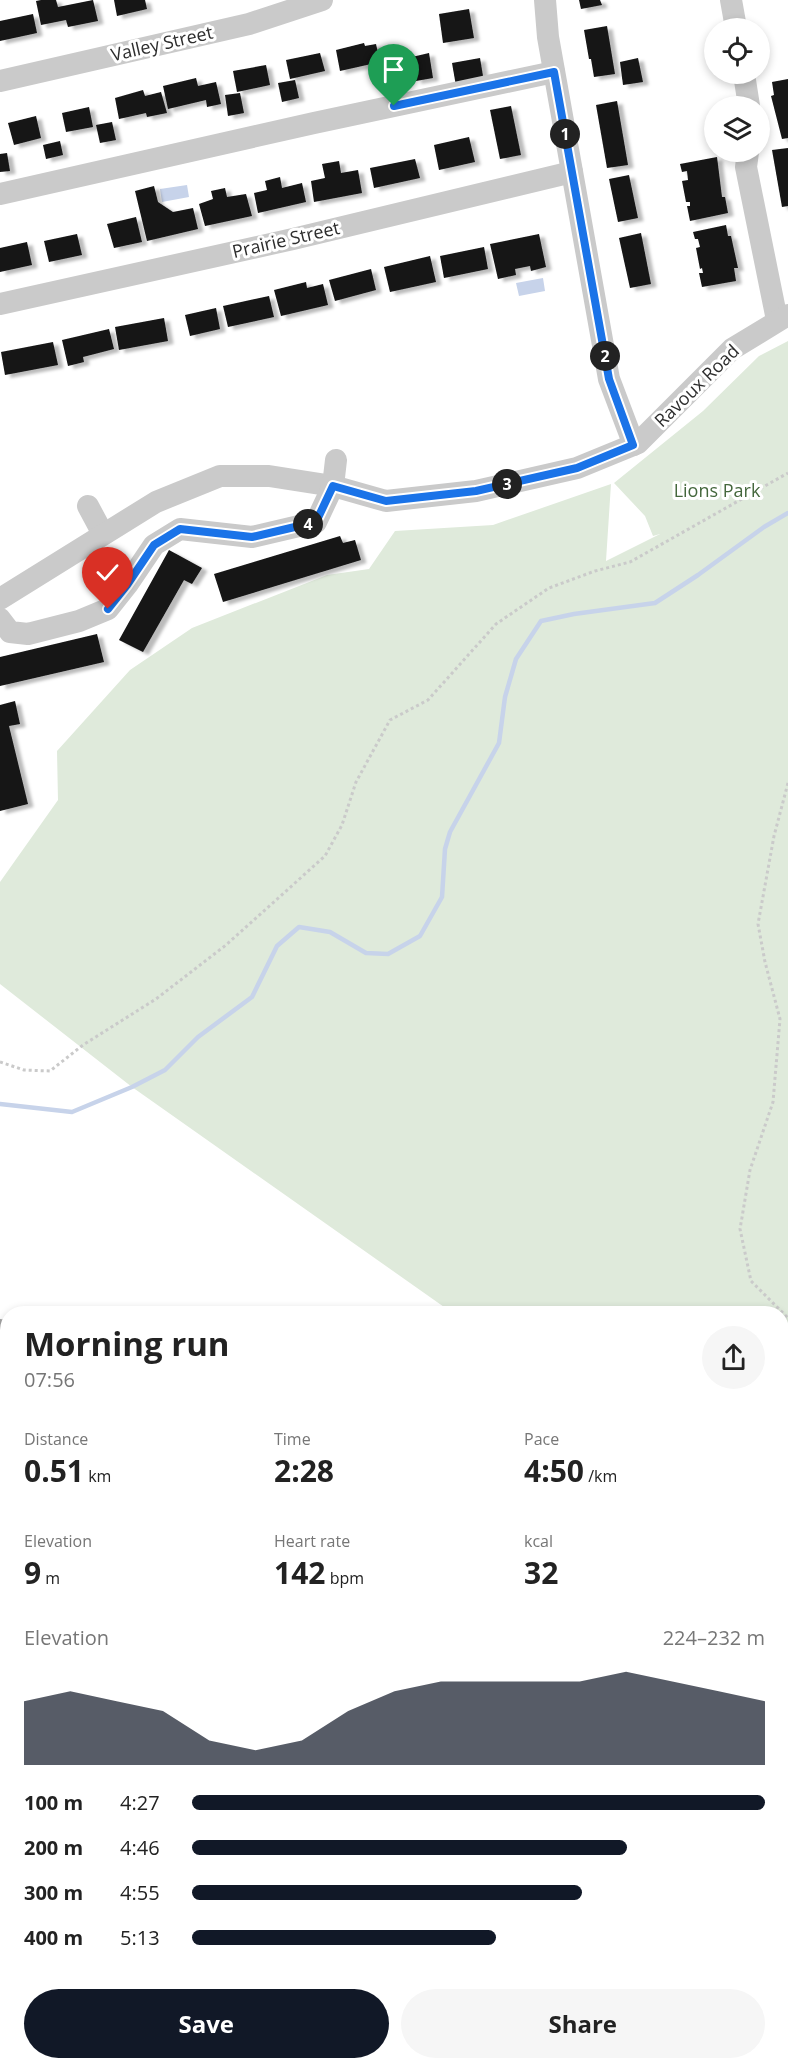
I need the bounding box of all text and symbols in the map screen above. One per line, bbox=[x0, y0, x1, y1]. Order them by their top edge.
map controls bbox=[704, 18, 770, 162]
button: locate bbox=[704, 18, 770, 84]
street label: Valley Street bbox=[108, 20, 215, 66]
pin bbox=[368, 44, 419, 106]
icon: arrive bbox=[377, 53, 410, 86]
button: layers bbox=[704, 96, 770, 162]
pin: 1 bbox=[550, 119, 580, 149]
text: 1 bbox=[560, 123, 570, 145]
street label: Prairie Street bbox=[230, 215, 342, 263]
street label: Ravoux Road bbox=[649, 339, 744, 432]
pin: 2 bbox=[590, 341, 620, 371]
text: 2 bbox=[600, 345, 610, 367]
pin: 3 bbox=[492, 469, 522, 499]
text: 3 bbox=[502, 473, 512, 495]
park label: Lions Park bbox=[674, 478, 761, 502]
pin: 4 bbox=[293, 509, 323, 539]
text: 4 bbox=[303, 513, 313, 535]
pin bbox=[82, 547, 133, 609]
icon: check bbox=[91, 556, 124, 589]
text: Morning run bbox=[24, 1321, 230, 1366]
button: share bbox=[702, 1326, 765, 1389]
text: 07:56 bbox=[24, 1366, 75, 1393]
text: Distance bbox=[24, 1428, 88, 1450]
text: Time bbox=[274, 1428, 311, 1450]
text: Pace bbox=[524, 1428, 559, 1450]
text: 0.51 bbox=[24, 1450, 84, 1491]
text: 2:28 bbox=[274, 1450, 334, 1491]
text: 4:50 bbox=[524, 1450, 584, 1491]
text: km bbox=[84, 1465, 111, 1487]
text: /km bbox=[584, 1465, 617, 1487]
text: Elevation bbox=[24, 1530, 92, 1552]
text: Heart rate bbox=[274, 1530, 350, 1552]
text: kcal bbox=[524, 1530, 553, 1552]
text: 9 bbox=[24, 1552, 41, 1593]
text: 142 bbox=[274, 1552, 325, 1593]
text: 32 bbox=[524, 1552, 558, 1593]
text: m bbox=[41, 1567, 60, 1589]
text: bpm bbox=[325, 1567, 364, 1589]
text: Elevation bbox=[24, 1624, 109, 1651]
text: 224–232 m bbox=[663, 1624, 765, 1651]
text: 100 m bbox=[24, 1789, 83, 1816]
text: 4:27 bbox=[120, 1789, 160, 1816]
text: 200 m bbox=[24, 1834, 83, 1861]
text: 4:46 bbox=[120, 1834, 160, 1861]
text: 300 m bbox=[24, 1879, 83, 1906]
text: 4:55 bbox=[120, 1879, 160, 1906]
text: 400 m bbox=[24, 1924, 83, 1951]
text: 5:13 bbox=[120, 1924, 160, 1951]
button: Save bbox=[24, 1989, 389, 2058]
button: Share bbox=[401, 1989, 765, 2058]

